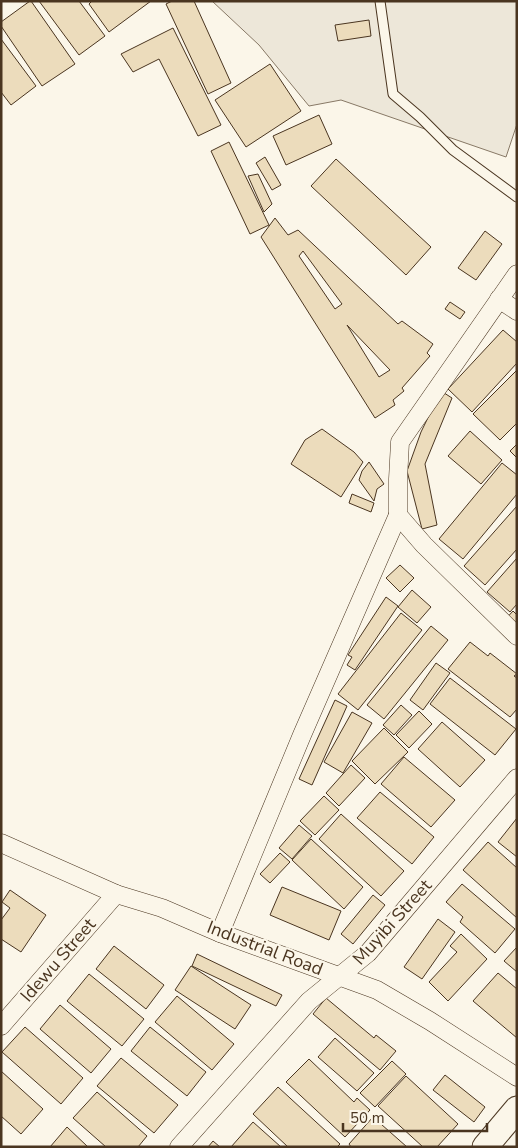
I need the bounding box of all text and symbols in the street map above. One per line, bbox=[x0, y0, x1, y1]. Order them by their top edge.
street label: Muyibi Street bbox=[347, 874, 437, 970]
street label: Idewu Street bbox=[15, 913, 101, 1007]
street label: Industrial Road bbox=[204, 915, 326, 981]
scale bar bbox=[343, 1100, 487, 1132]
text: 50 m bbox=[350, 1108, 385, 1128]

